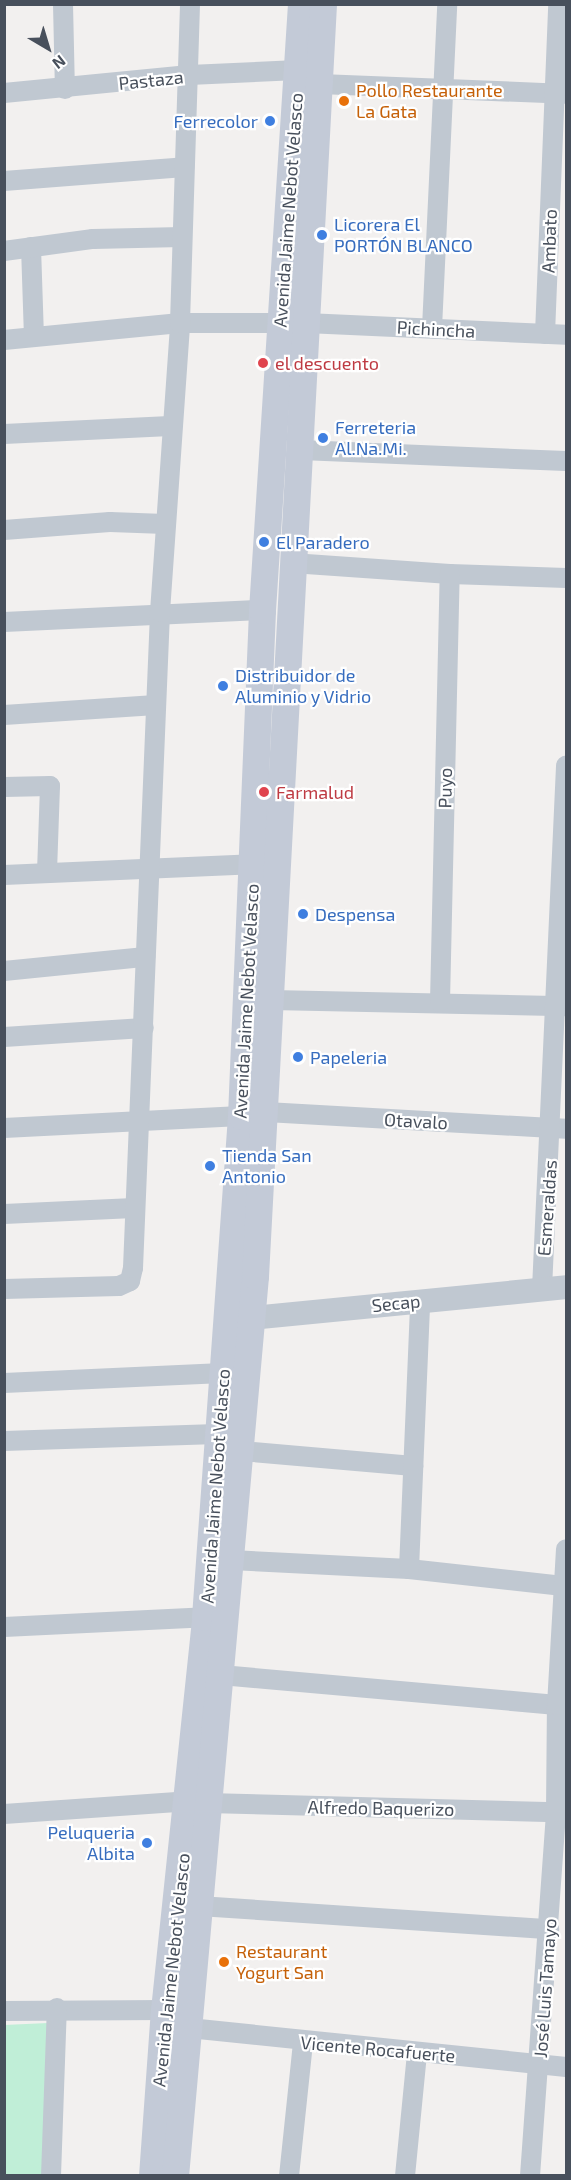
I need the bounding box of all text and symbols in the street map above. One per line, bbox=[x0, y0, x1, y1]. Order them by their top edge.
north arrow bbox=[18, 18, 78, 78]
text: N bbox=[49, 52, 70, 74]
street label: Pastaza bbox=[117, 66, 185, 94]
place label: Pollo Restaurante La Gata bbox=[356, 80, 503, 122]
street label: Avenida Jaime Nebot Velasco bbox=[269, 92, 307, 328]
marker: Pollo Restaurante La Gata bbox=[337, 94, 351, 108]
place label: Ferrecolor bbox=[173, 110, 258, 132]
marker: Ferrecolor bbox=[263, 114, 277, 128]
street label: Ambato bbox=[537, 209, 561, 273]
place label: Licorera El PORTÓN BLANCO bbox=[334, 214, 473, 256]
marker: Licorera El PORTÓN BLANCO bbox=[315, 228, 329, 242]
street label: Pichincha bbox=[396, 316, 476, 342]
place label: el descuento bbox=[275, 352, 379, 374]
marker: el descuento bbox=[256, 356, 270, 370]
place label: Ferreteria Al.Na.Mi. bbox=[335, 417, 416, 460]
marker: Ferreteria Al.Na.Mi. bbox=[316, 431, 330, 445]
place label: El Paradero bbox=[276, 531, 370, 553]
marker: El Paradero bbox=[257, 535, 271, 549]
place label: Distribuidor de Aluminio y Vidrio bbox=[235, 665, 372, 708]
marker: Distribuidor de Aluminio y Vidrio bbox=[216, 679, 230, 693]
street label: Puyo bbox=[434, 768, 456, 808]
place label: Farmalud bbox=[276, 781, 354, 803]
marker: Farmalud bbox=[257, 785, 271, 799]
street label: Avenida Jaime Nebot Velasco bbox=[229, 883, 263, 1119]
place label: Despensa bbox=[315, 903, 395, 925]
marker: Despensa bbox=[296, 907, 310, 921]
place label: Papeleria bbox=[310, 1046, 387, 1068]
marker: Papeleria bbox=[291, 1050, 305, 1064]
street label: Otavalo bbox=[384, 1109, 448, 1133]
place label: Tienda San Antonio bbox=[222, 1145, 312, 1188]
marker: Tienda San Antonio bbox=[203, 1159, 217, 1173]
street label: Esmeraldas bbox=[533, 1159, 561, 1257]
street label: Secap bbox=[371, 1290, 421, 1316]
street label: Avenida Jaime Nebot Velasco bbox=[196, 1368, 234, 1604]
street label: Alfredo Baquerizo bbox=[307, 1796, 455, 1820]
place label: Peluqueria Albita bbox=[47, 1822, 135, 1864]
marker: Peluqueria Albita bbox=[140, 1836, 154, 1850]
street label: Avenida Jaime Nebot Velasco bbox=[148, 1852, 194, 2088]
street label: José Luis Tamayo bbox=[529, 1917, 561, 2059]
place label: Restaurant Yogurt San bbox=[236, 1941, 327, 1984]
marker: Restaurant Yogurt San bbox=[217, 1955, 231, 1969]
street label: Vicente Rocafuerte bbox=[300, 2031, 456, 2067]

